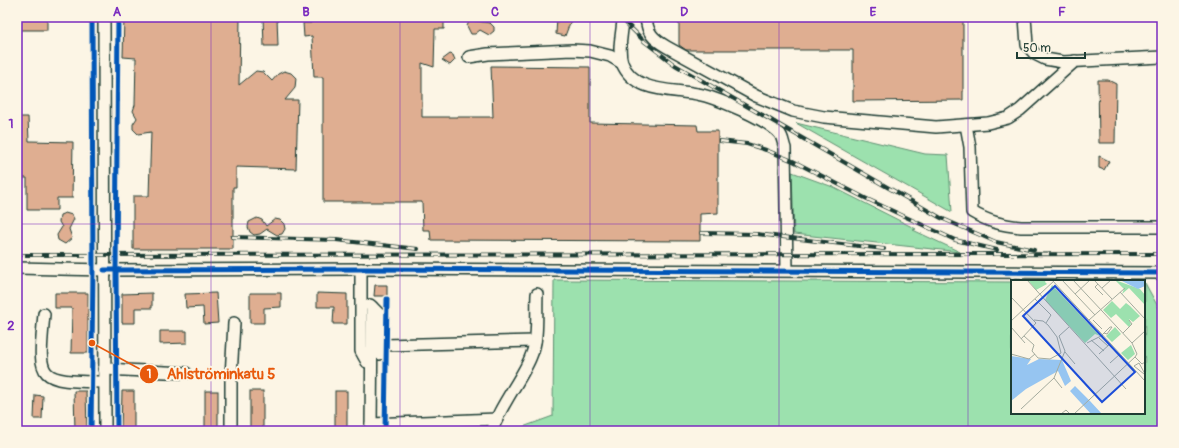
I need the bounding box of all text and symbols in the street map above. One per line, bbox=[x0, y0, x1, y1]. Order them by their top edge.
text: A bbox=[113, 4, 122, 20]
text: B bbox=[302, 4, 310, 20]
text: C bbox=[491, 4, 499, 20]
text: D bbox=[680, 4, 688, 20]
text: E bbox=[870, 4, 877, 20]
text: F bbox=[1058, 4, 1066, 20]
scale bar bbox=[1017, 34, 1085, 60]
text: 50 m bbox=[1023, 41, 1051, 56]
text: 1 bbox=[8, 116, 14, 132]
inset map bbox=[1011, 280, 1145, 414]
text: 2 bbox=[7, 318, 15, 334]
callout: Ahlströminkatu 5 bbox=[139, 361, 283, 388]
text: Ahlströminkatu 5 bbox=[167, 365, 275, 384]
text: 1 bbox=[147, 367, 151, 382]

